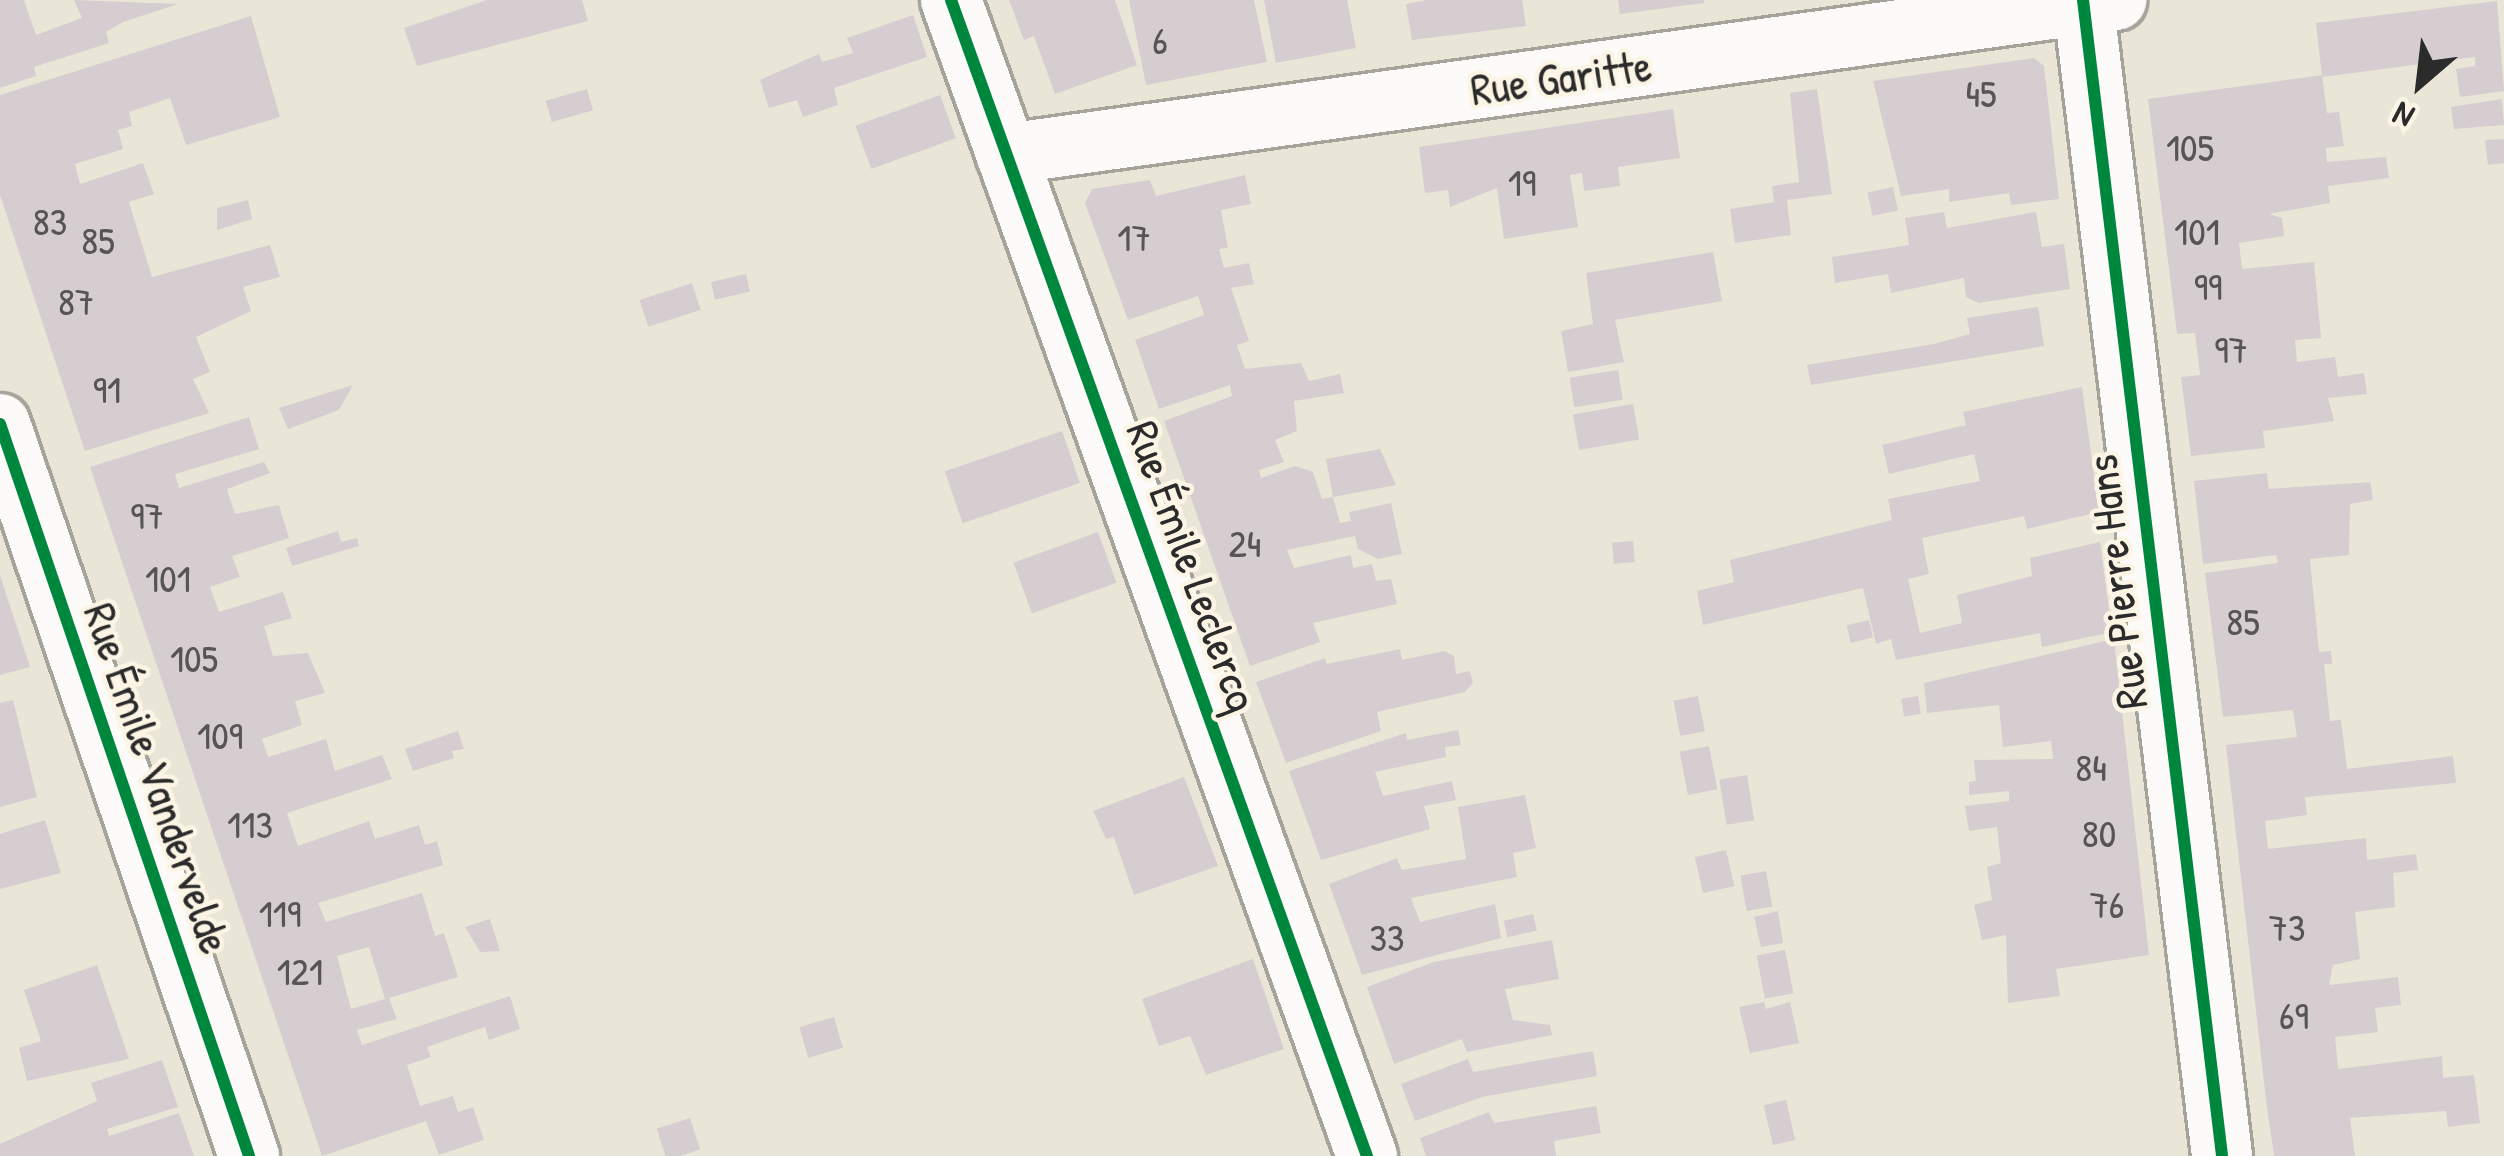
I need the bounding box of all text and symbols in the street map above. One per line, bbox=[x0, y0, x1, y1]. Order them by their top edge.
house number: 6 bbox=[1152, 17, 1168, 63]
north arrow bbox=[2360, 24, 2480, 144]
street label: Rue Garitte bbox=[1467, 38, 1655, 116]
house number: 45 bbox=[1965, 70, 1997, 116]
text: N bbox=[2385, 92, 2421, 139]
house number: 105 bbox=[2166, 124, 2214, 170]
house number: 19 bbox=[1508, 159, 1536, 205]
house number: 83 bbox=[33, 198, 67, 244]
house number: 101 bbox=[2174, 208, 2220, 254]
house number: 17 bbox=[1117, 214, 1151, 260]
house number: 85 bbox=[81, 217, 115, 263]
house number: 99 bbox=[2194, 263, 2222, 309]
house number: 87 bbox=[58, 278, 94, 324]
house number: 97 bbox=[2214, 326, 2248, 372]
house number: 91 bbox=[93, 366, 121, 412]
street label: Rue Émile Leclercq bbox=[1115, 413, 1271, 719]
street label: Rue Pierre Hans bbox=[2074, 452, 2158, 712]
house number: 97 bbox=[130, 492, 164, 538]
house number: 24 bbox=[1229, 520, 1261, 566]
house number: 101 bbox=[145, 555, 191, 601]
street label: Rue Émile Vandervelde bbox=[73, 596, 243, 960]
house number: 85 bbox=[2226, 598, 2260, 644]
house number: 105 bbox=[170, 635, 218, 681]
house number: 109 bbox=[197, 712, 243, 758]
house number: 84 bbox=[2075, 744, 2107, 790]
house number: 113 bbox=[227, 801, 273, 847]
house number: 80 bbox=[2082, 810, 2116, 856]
house number: 76 bbox=[2090, 881, 2124, 927]
house number: 119 bbox=[259, 890, 301, 936]
house number: 73 bbox=[2269, 904, 2305, 950]
house number: 33 bbox=[1370, 914, 1404, 960]
house number: 121 bbox=[277, 948, 323, 994]
house number: 69 bbox=[2279, 992, 2309, 1038]

